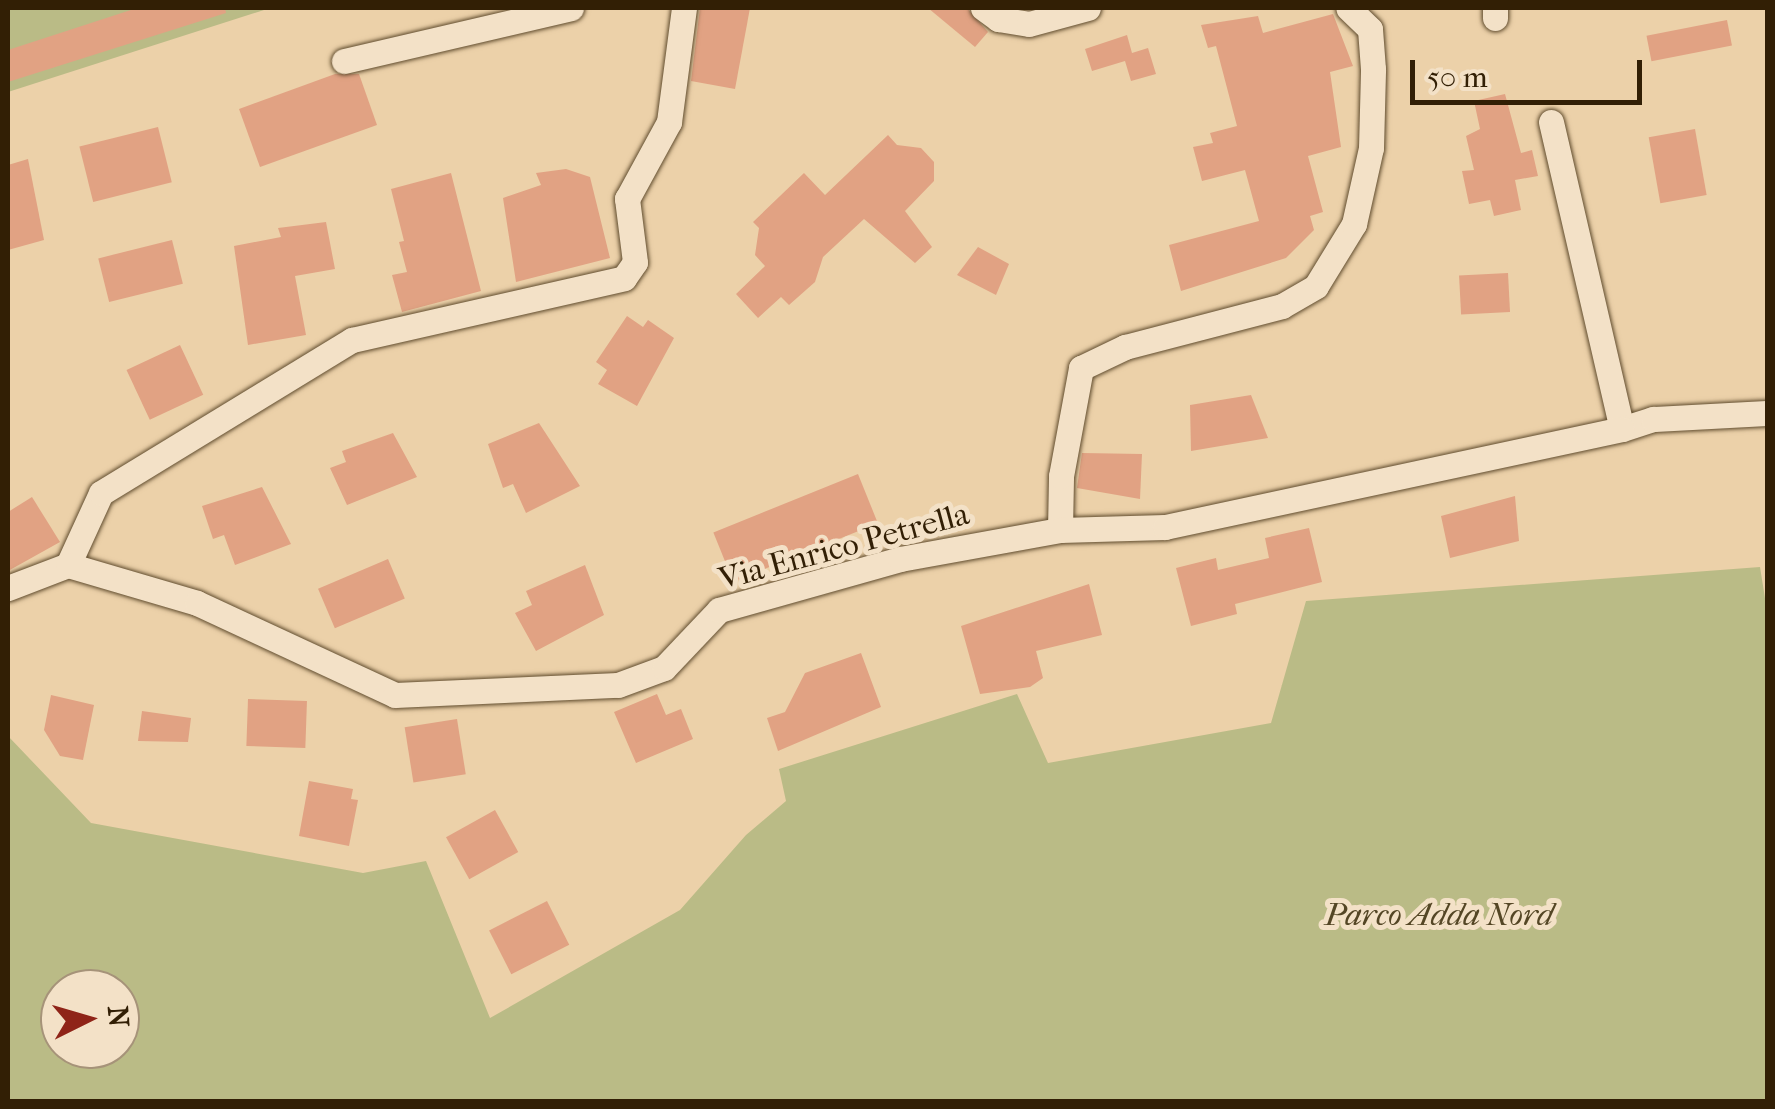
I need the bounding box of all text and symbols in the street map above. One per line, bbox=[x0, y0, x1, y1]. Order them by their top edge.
scale bar bbox=[1415, 40, 1648, 102]
text: 50 m bbox=[1427, 60, 1488, 95]
street label: Via Enrico Petrella bbox=[715, 495, 973, 599]
park label: Parco Adda Nord bbox=[1325, 896, 1553, 934]
north arrow bbox=[40, 969, 140, 1069]
text: N bbox=[101, 1004, 136, 1029]

